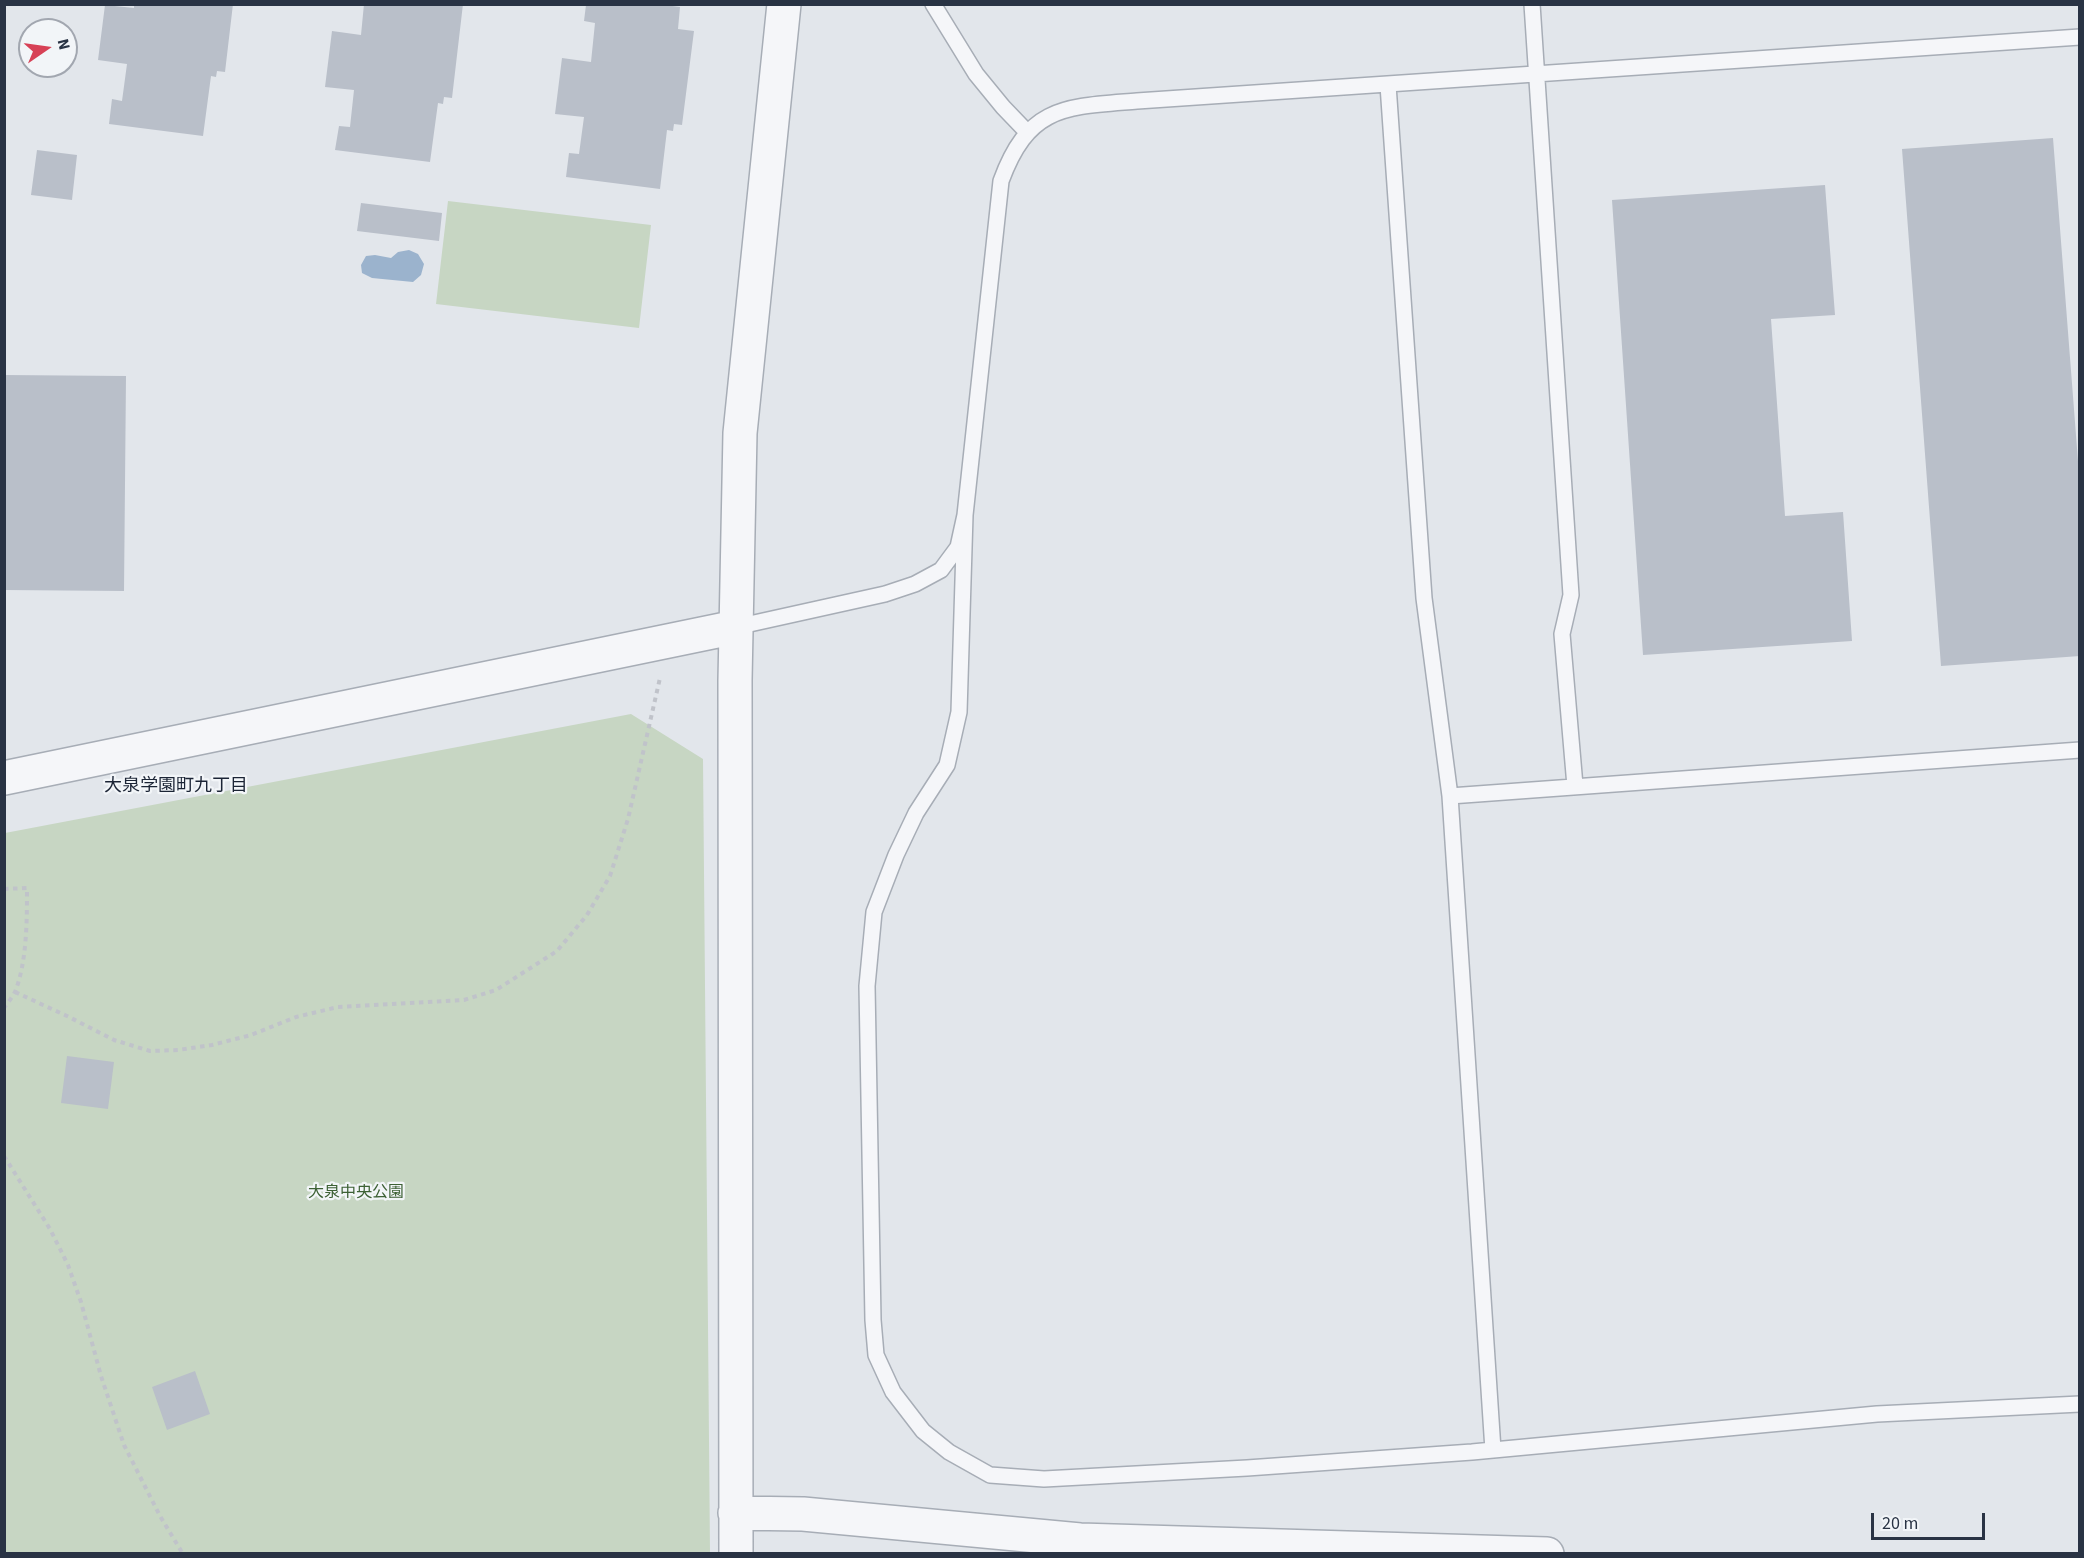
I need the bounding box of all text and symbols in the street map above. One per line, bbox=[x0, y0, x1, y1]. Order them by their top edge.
north arrow bbox=[18, 18, 78, 78]
text: N bbox=[52, 37, 76, 52]
district label: 大泉学園町九丁目 bbox=[104, 776, 248, 798]
park label: 大泉中央公園 bbox=[308, 1183, 404, 1203]
scale bar bbox=[1874, 1501, 1988, 1539]
text: 20 m bbox=[1882, 1511, 1918, 1536]

